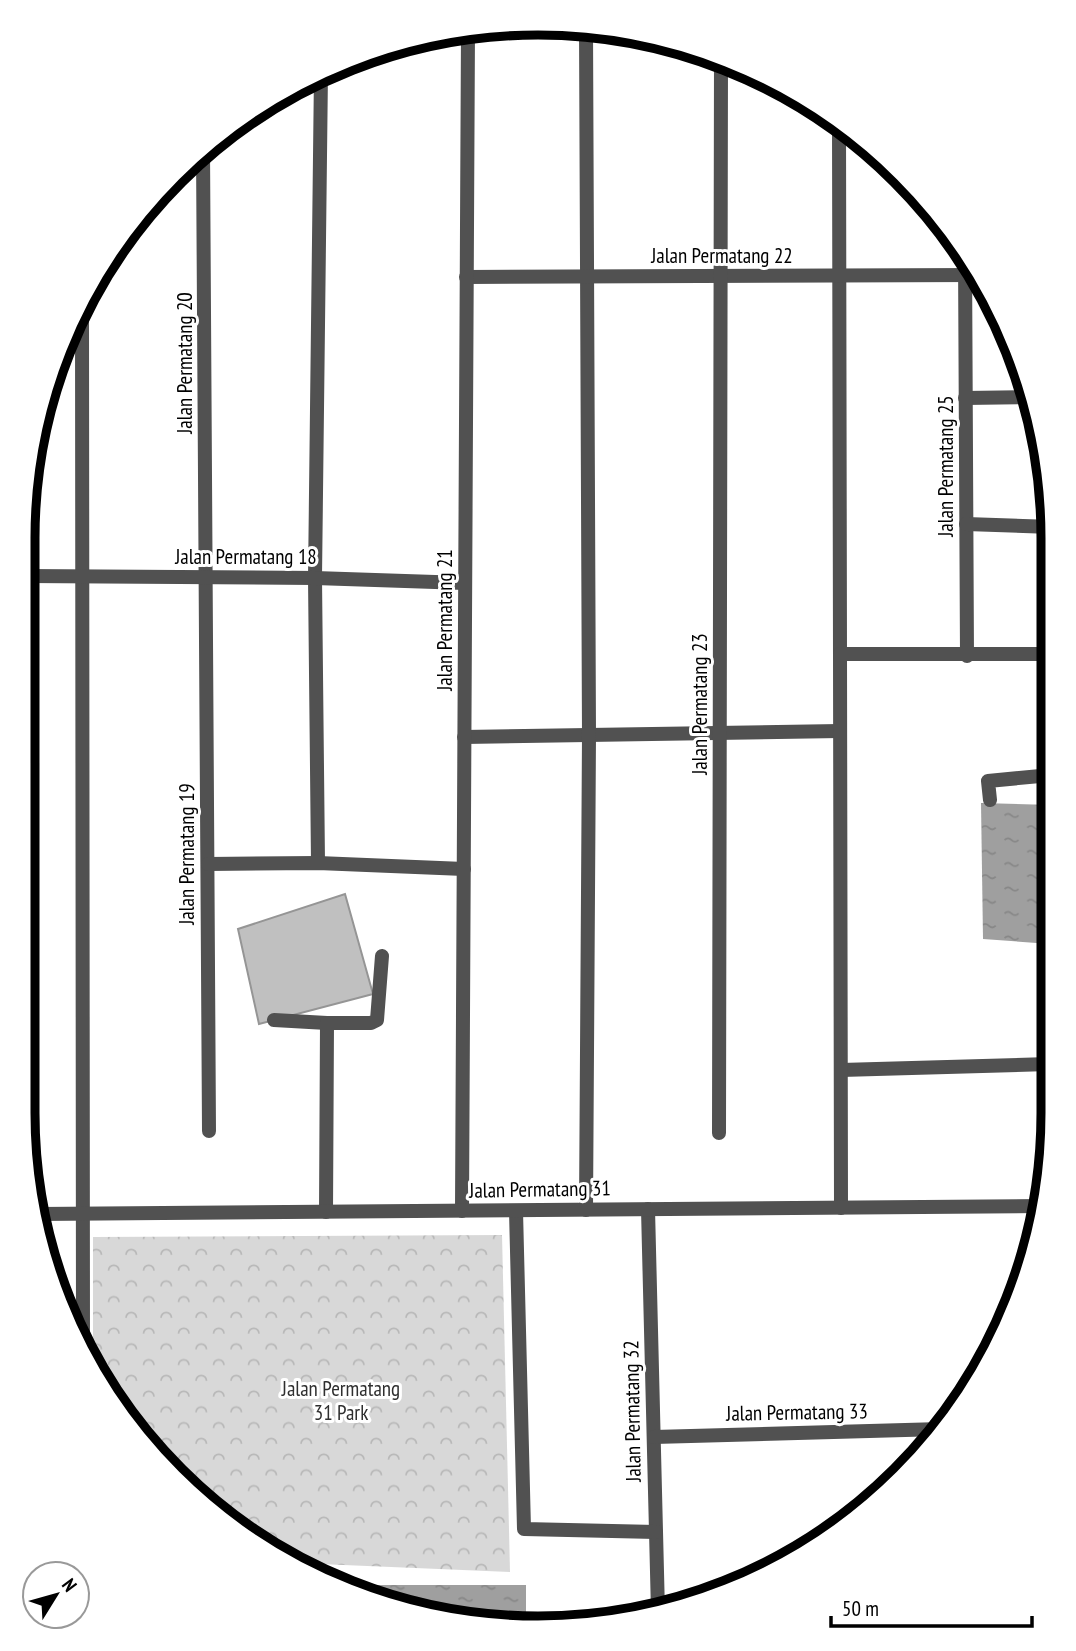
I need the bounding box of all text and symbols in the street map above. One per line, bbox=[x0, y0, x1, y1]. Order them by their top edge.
street label: Jalan Permatang 22 bbox=[650, 242, 793, 269]
street label: Jalan Permatang 20 bbox=[171, 292, 198, 435]
street label: Jalan Permatang 25 bbox=[932, 395, 959, 538]
street label: Jalan Permatang 18 bbox=[174, 543, 317, 570]
street label: Jalan Permatang 21 bbox=[431, 549, 458, 692]
street label: Jalan Permatang 23 bbox=[686, 633, 713, 776]
street label: Jalan Permatang 19 bbox=[173, 783, 200, 926]
street label: Jalan Permatang 31 bbox=[468, 1174, 611, 1204]
street label: Jalan Permatang 32 bbox=[617, 1340, 647, 1483]
park label: Jalan Permatang 31 Park bbox=[281, 1375, 400, 1426]
street label: Jalan Permatang 33 bbox=[725, 1397, 868, 1427]
north arrow bbox=[21, 1560, 91, 1630]
text: N bbox=[57, 1573, 82, 1596]
scale bar bbox=[831, 1584, 1032, 1628]
text: 50 m bbox=[842, 1595, 879, 1622]

